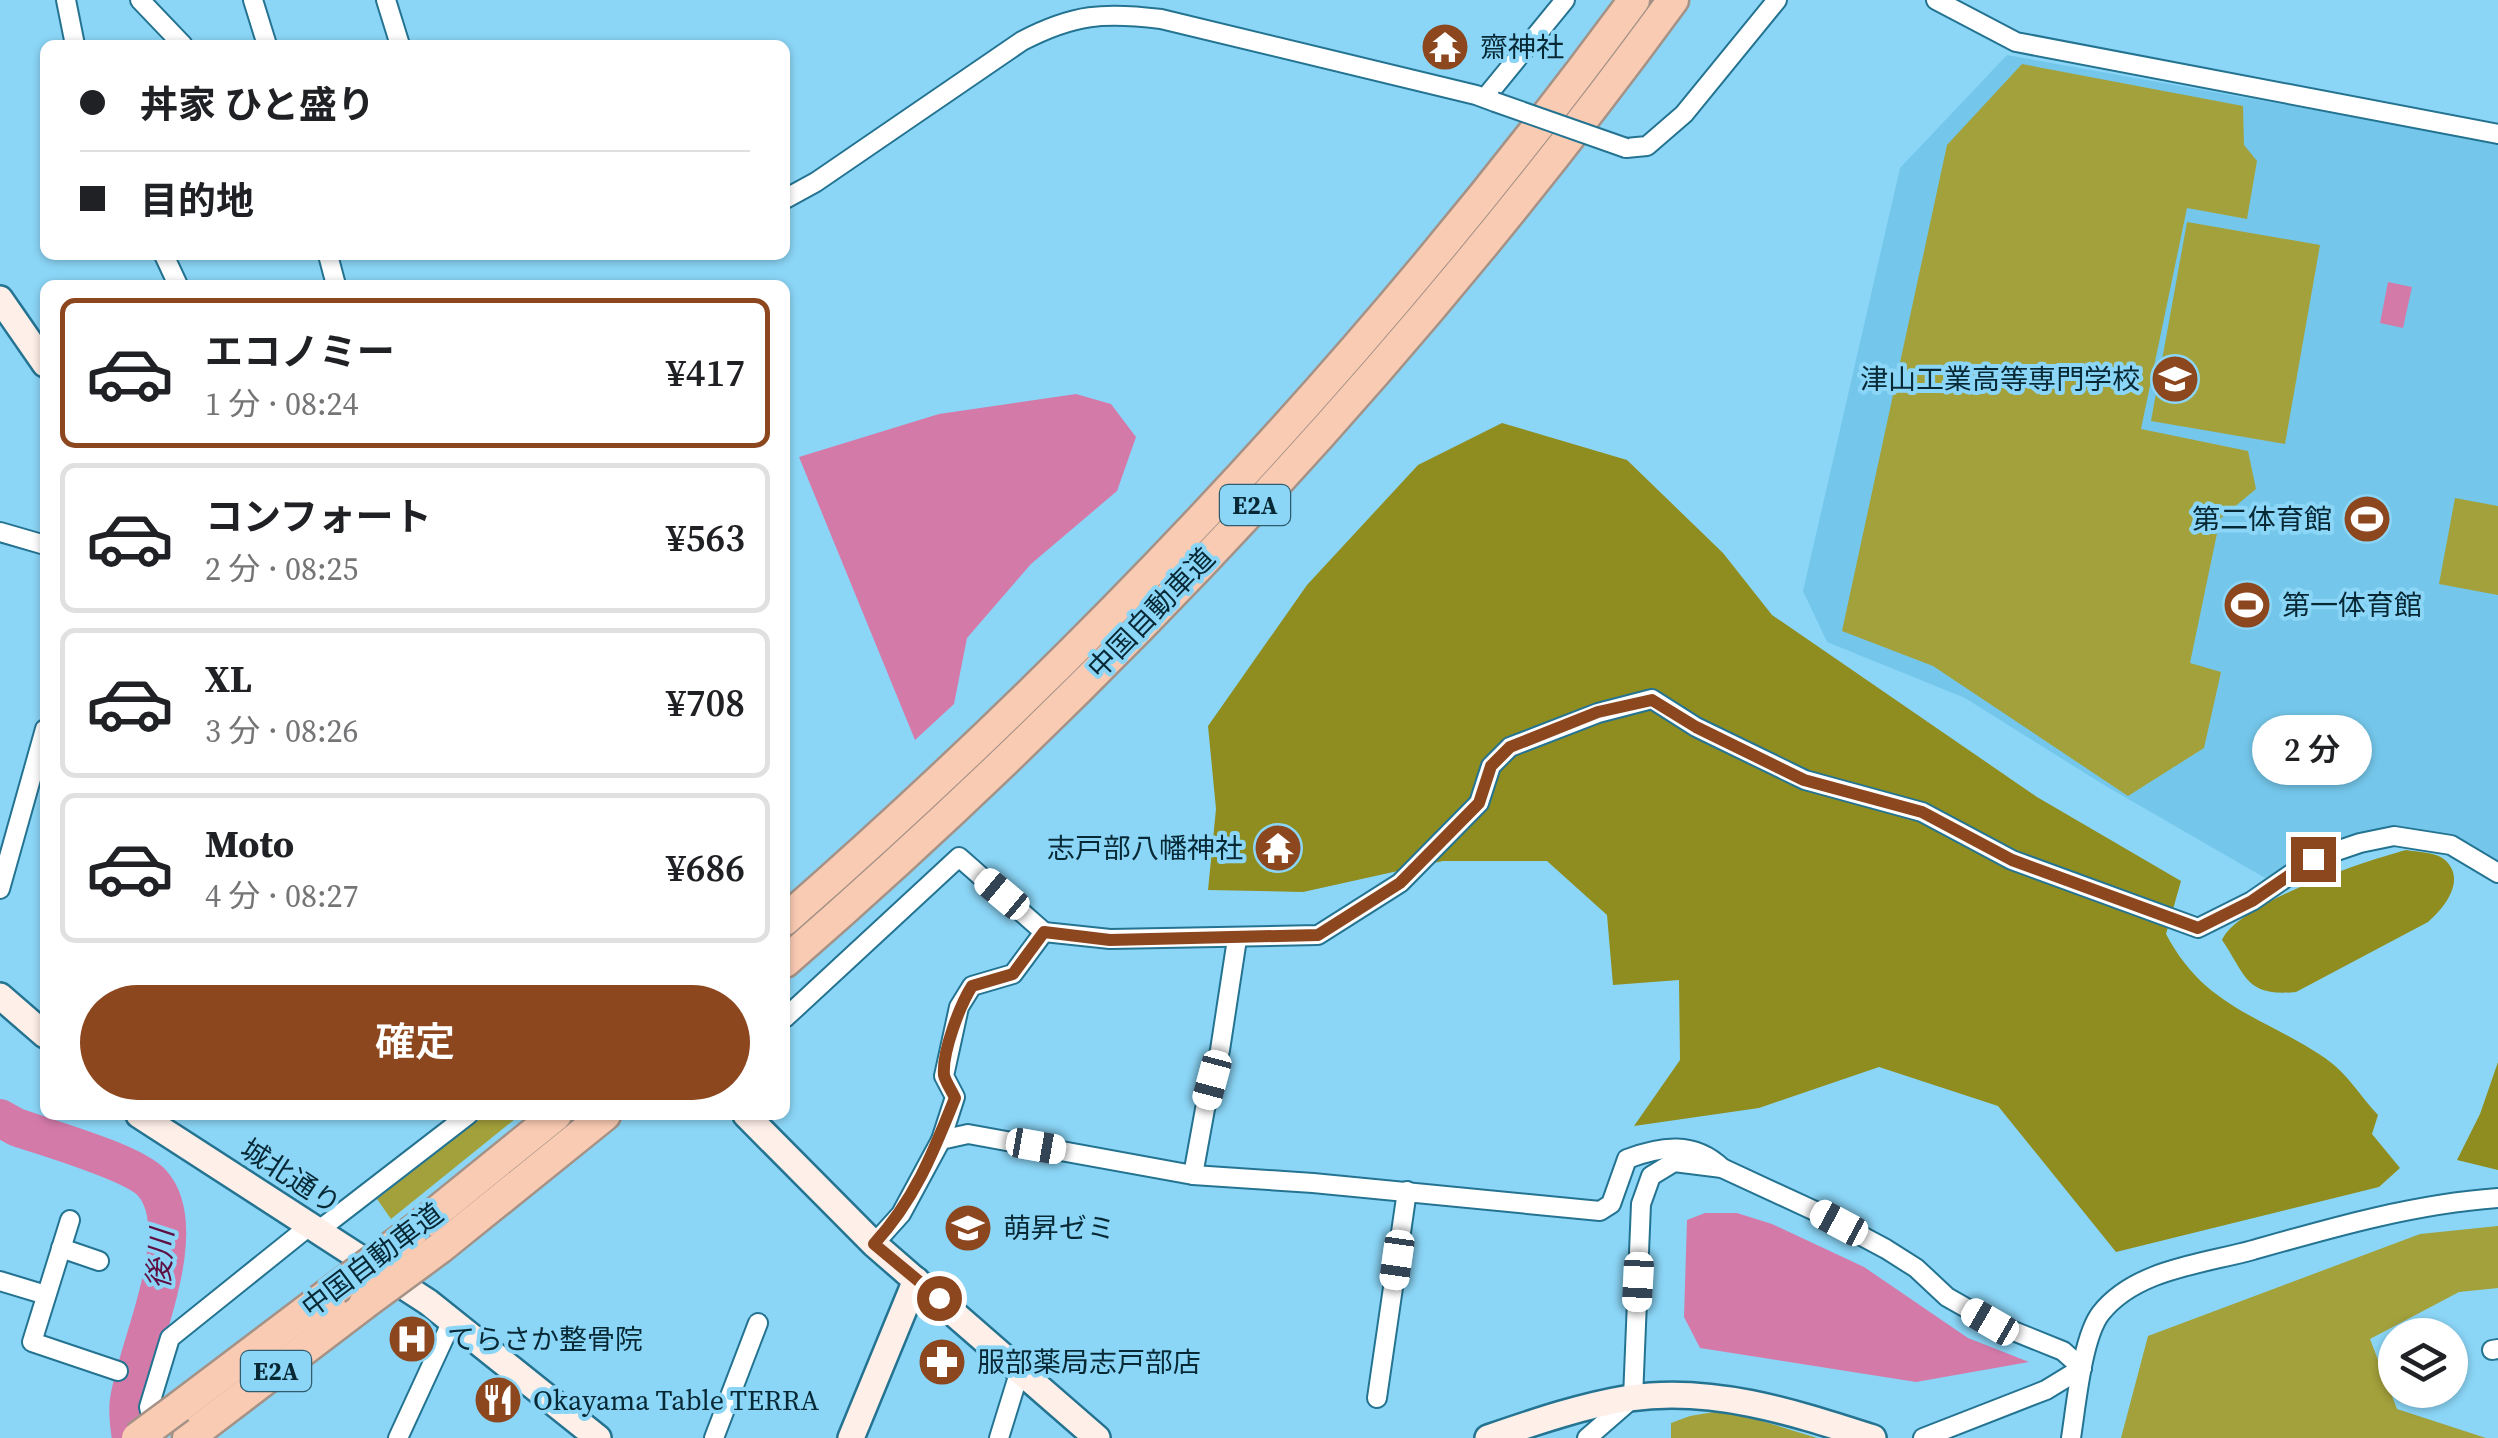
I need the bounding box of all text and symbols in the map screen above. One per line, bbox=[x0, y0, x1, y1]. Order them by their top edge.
temple icon: 齋神社 bbox=[1419, 21, 1471, 73]
place label: 齋神社 bbox=[1480, 28, 1564, 66]
text: 丼家 ひと盛り bbox=[140, 79, 375, 131]
text: 目的地 bbox=[140, 175, 254, 227]
text: エコノミー bbox=[205, 326, 395, 378]
icon: car bbox=[85, 328, 175, 418]
text: ¥417 bbox=[666, 347, 745, 399]
school or university icon: 津山工業高等専門学校 bbox=[2149, 353, 2201, 405]
place label: 津山工業高等専門学校 bbox=[1860, 360, 2140, 398]
text: 1 分 · 08:24 bbox=[205, 382, 359, 426]
road number: E2A bbox=[1220, 485, 1290, 525]
text: コンフォート bbox=[205, 491, 432, 543]
icon: car bbox=[85, 493, 175, 583]
sports icon: 第二体育館 bbox=[2341, 493, 2393, 545]
place label: 第二体育館 bbox=[2192, 500, 2332, 538]
text: ¥563 bbox=[666, 512, 745, 564]
street label: 中国自動車道 bbox=[1079, 539, 1223, 687]
text: 2 分 · 08:25 bbox=[205, 547, 359, 591]
sports icon: 第一体育館 bbox=[2221, 579, 2273, 631]
place label: 第一体育館 bbox=[2282, 586, 2422, 624]
text: XL bbox=[205, 653, 252, 705]
icon: car bbox=[85, 658, 175, 748]
text: ¥708 bbox=[666, 677, 745, 729]
text: 3 分 · 08:26 bbox=[205, 709, 359, 753]
callout: 2 分 bbox=[2253, 714, 2373, 784]
text: 2 分 bbox=[2284, 728, 2340, 772]
text: Moto bbox=[205, 818, 294, 870]
temple icon: 志戸部八幡神社 bbox=[1252, 822, 1304, 874]
icon: car bbox=[85, 823, 175, 913]
place label: 志戸部八幡神社 bbox=[1047, 829, 1243, 867]
route end bbox=[2291, 837, 2336, 882]
text: ¥686 bbox=[666, 842, 745, 894]
car bbox=[969, 863, 1035, 925]
text: 4 分 · 08:27 bbox=[205, 874, 359, 918]
button: 確定 bbox=[80, 985, 750, 1100]
car bbox=[1190, 1047, 1234, 1113]
car bbox=[1004, 1126, 1068, 1166]
street label: 城北通り bbox=[234, 1130, 348, 1222]
street label: 中国自動車道 bbox=[293, 1194, 451, 1326]
car bbox=[1805, 1196, 1873, 1250]
school or university icon: 萌昇ゼミ bbox=[942, 1202, 994, 1254]
place label: 萌昇ゼミ bbox=[1003, 1209, 1115, 1247]
water label: 後川 bbox=[137, 1225, 183, 1290]
car bbox=[1378, 1228, 1416, 1292]
car bbox=[1621, 1251, 1655, 1313]
route start bbox=[917, 1276, 962, 1321]
car bbox=[1957, 1294, 2023, 1350]
hospital icon: てらさか整骨院 bbox=[386, 1313, 438, 1365]
map controls bbox=[2378, 1318, 2468, 1408]
button: layers bbox=[2378, 1318, 2468, 1408]
place label: てらさか整骨院 bbox=[447, 1320, 643, 1358]
pharmacy icon: 服部薬局志戸部店 bbox=[916, 1336, 968, 1388]
place label: 服部薬局志戸部店 bbox=[977, 1343, 1201, 1381]
road number: E2A bbox=[241, 1351, 311, 1391]
restaurant icon: Okayama Table TERRA bbox=[472, 1374, 524, 1426]
place label: Okayama Table TERRA bbox=[533, 1381, 820, 1419]

